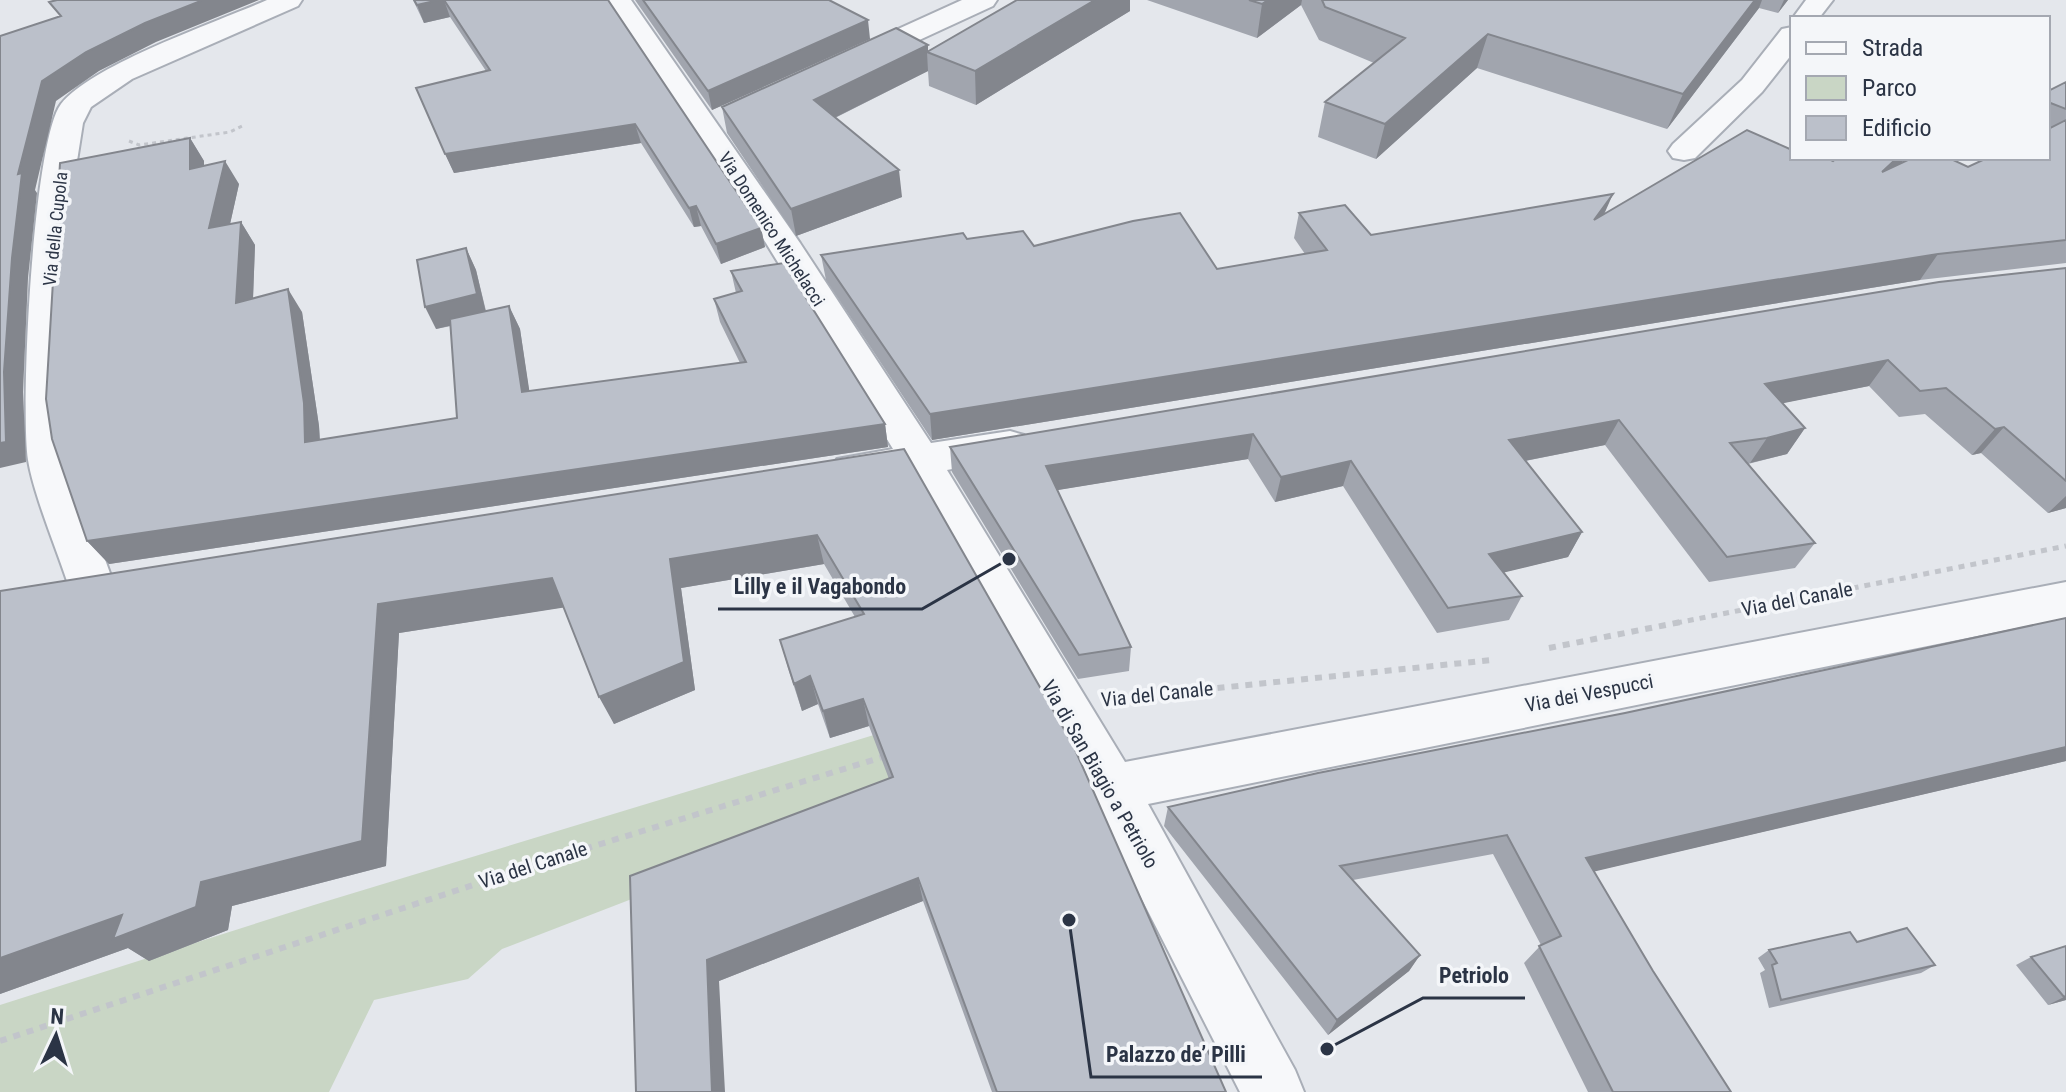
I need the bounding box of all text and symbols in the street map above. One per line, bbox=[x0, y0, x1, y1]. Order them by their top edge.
legend bbox=[1790, 16, 2050, 160]
text: Strada bbox=[1862, 34, 1923, 62]
text: Parco bbox=[1862, 74, 1917, 102]
text: Edificio bbox=[1862, 114, 1932, 142]
street label: Via Domenico Michelacci bbox=[714, 148, 830, 310]
street label: Via della Cupola bbox=[39, 171, 71, 287]
callout: Lilly e il Vagabondo bbox=[718, 563, 922, 609]
text: Lilly e il Vagabondo bbox=[734, 574, 906, 599]
street label: Via del Canale bbox=[1739, 576, 1855, 622]
street label: Via dei Vespucci bbox=[1523, 669, 1655, 717]
street label: Via di San Biagio a Petriolo bbox=[1036, 676, 1164, 872]
street label: Via del Canale bbox=[1100, 676, 1214, 712]
street label: Via del Canale bbox=[476, 836, 590, 894]
callout: Petriolo bbox=[1423, 952, 1525, 998]
text: Petriolo bbox=[1439, 963, 1509, 988]
north arrow bbox=[16, 996, 96, 1076]
text: N bbox=[50, 1004, 65, 1029]
callout: Palazzo de’ Pilli bbox=[1091, 1031, 1262, 1077]
text: Palazzo de’ Pilli bbox=[1106, 1042, 1246, 1067]

